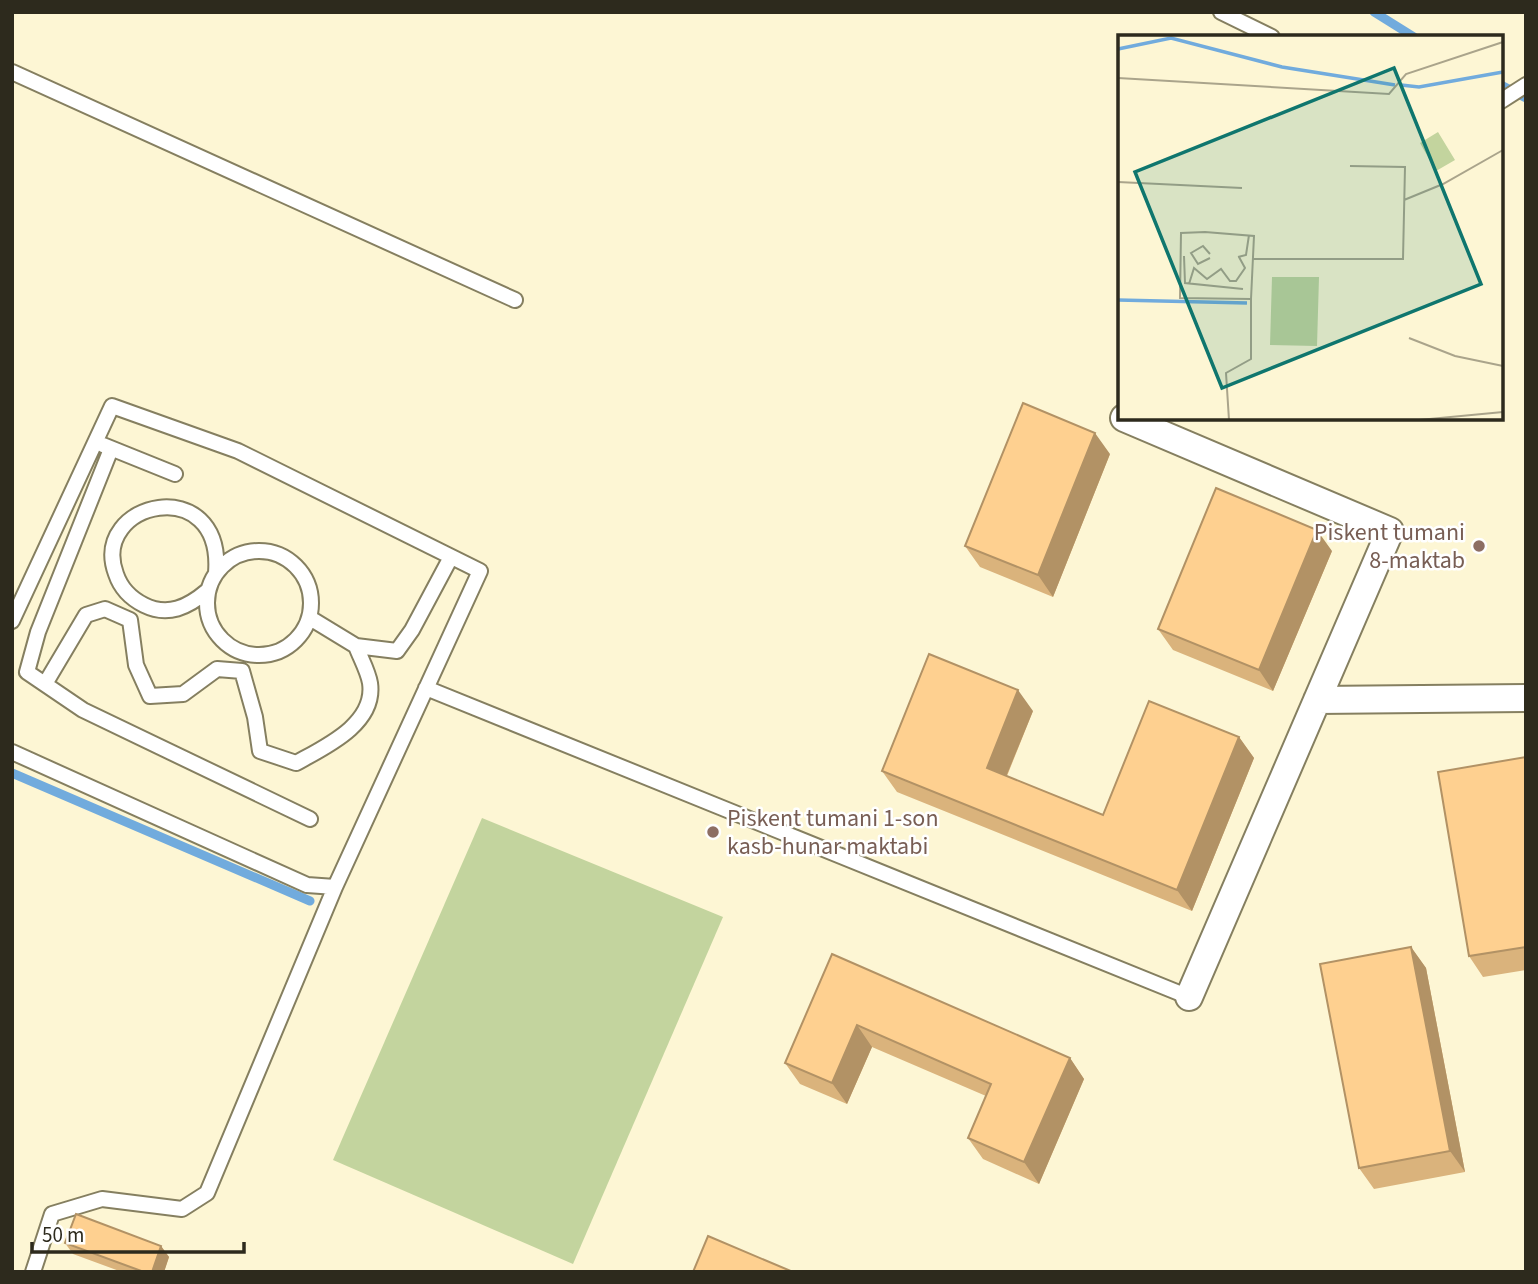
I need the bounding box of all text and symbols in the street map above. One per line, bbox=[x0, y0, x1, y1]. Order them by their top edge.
inset map bbox=[1118, 35, 1503, 420]
place label: Piskent tumani 8-maktab bbox=[1314, 515, 1465, 578]
marker: Piskent tumani 8-maktab bbox=[1471, 538, 1487, 554]
place label: Piskent tumani 1-son kasb-hunar maktabi bbox=[727, 801, 939, 864]
marker: Piskent tumani 1-son kasb-hunar maktabi bbox=[705, 824, 721, 840]
scale bar bbox=[32, 1210, 243, 1254]
text: 50 m bbox=[42, 1220, 84, 1250]

